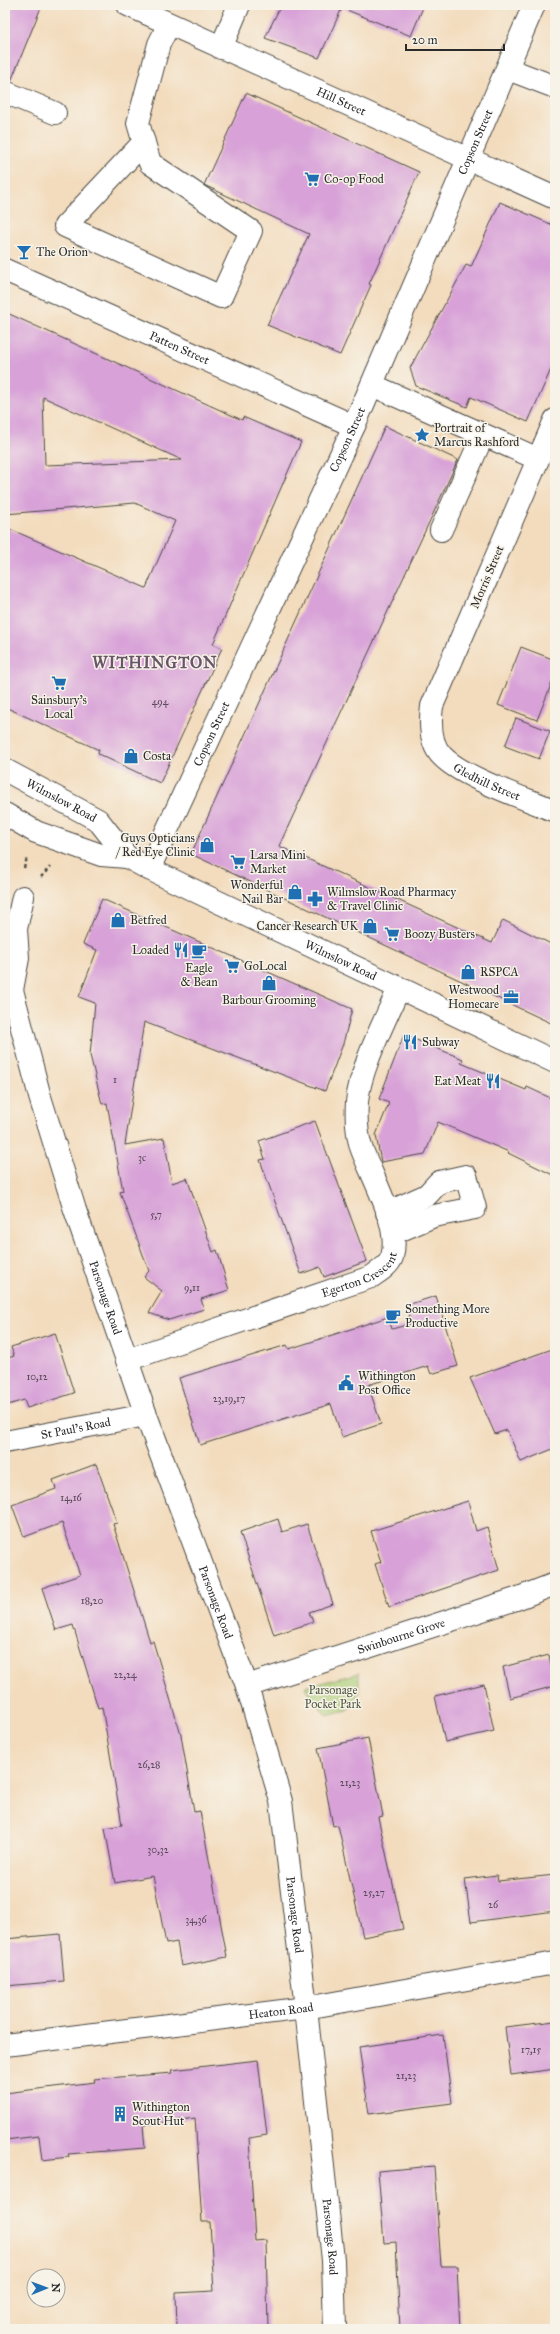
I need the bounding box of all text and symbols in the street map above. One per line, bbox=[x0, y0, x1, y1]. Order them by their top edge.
scale bar bbox=[406, 26, 504, 52]
text: 20 m bbox=[412, 33, 438, 47]
street label: Hill Street bbox=[314, 84, 369, 119]
street label: Copson Street bbox=[455, 106, 496, 177]
supermarket icon: Co-op Food bbox=[303, 170, 321, 188]
place label: Co-op Food bbox=[324, 172, 384, 186]
bar icon: The Orion bbox=[15, 243, 33, 261]
place label: The Orion bbox=[36, 245, 88, 259]
street label: Patten Street bbox=[147, 328, 212, 368]
street label: Copson Street bbox=[327, 404, 369, 474]
place label: Portrait of Marcus Rashford bbox=[434, 421, 519, 449]
place icon: Portrait of Marcus Rashford bbox=[413, 426, 431, 444]
street label: Morris Street bbox=[467, 543, 507, 611]
district label: WITHINGTON bbox=[92, 653, 218, 672]
supermarket icon: Sainsbury's Local bbox=[50, 674, 68, 692]
place label: Sainsbury's Local bbox=[31, 693, 87, 721]
house number: 494 bbox=[152, 696, 169, 708]
street label: Copson Street bbox=[191, 698, 233, 768]
shop icon: Costa bbox=[122, 747, 140, 765]
place label: Costa bbox=[143, 749, 172, 763]
street label: Gledhill Street bbox=[451, 760, 523, 804]
street label: Wilmslow Road bbox=[24, 776, 99, 825]
place label: Guys Opticians / Red Eye Clinic bbox=[115, 831, 195, 859]
shop icon: Guys Opticians / Red Eye Clinic bbox=[198, 836, 216, 854]
place label: Larsa Mini Market bbox=[250, 848, 307, 876]
supermarket icon: Larsa Mini Market bbox=[229, 853, 247, 871]
place label: Wonderful Nail Bar bbox=[230, 878, 284, 906]
shop icon: Wonderful Nail Bar bbox=[286, 883, 304, 901]
place label: Wilmslow Road Pharmacy & Travel Clinic bbox=[327, 885, 457, 913]
pharmacy icon: Wilmslow Road Pharmacy & Travel Clinic bbox=[306, 890, 324, 908]
shop icon: Betfred bbox=[109, 911, 127, 929]
place label: Betfred bbox=[130, 913, 167, 927]
shop icon: Cancer Research UK bbox=[361, 917, 379, 935]
place label: Cancer Research UK bbox=[257, 919, 358, 933]
supermarket icon: Boozy Busters bbox=[383, 925, 401, 943]
place label: Boozy Busters bbox=[404, 927, 475, 941]
street label: Wilmslow Road bbox=[303, 937, 379, 983]
restaurant icon: Loaded bbox=[172, 941, 190, 959]
cafe icon: Eagle & Bean bbox=[190, 942, 208, 960]
place label: Loaded bbox=[132, 943, 169, 957]
supermarket icon: GoLocal bbox=[223, 957, 241, 975]
place label: GoLocal bbox=[244, 959, 288, 973]
place label: Eagle & Bean bbox=[180, 961, 218, 989]
shop icon: RSPCA bbox=[459, 963, 477, 981]
place label: RSPCA bbox=[480, 965, 518, 979]
shop icon: Barbour Grooming bbox=[260, 974, 278, 992]
place label: Westwood Homecare bbox=[448, 983, 499, 1011]
office icon: Westwood Homecare bbox=[502, 988, 520, 1006]
place label: Barbour Grooming bbox=[222, 993, 316, 1008]
restaurant icon: Subway bbox=[401, 1033, 419, 1051]
place label: Subway bbox=[422, 1035, 460, 1049]
restaurant icon: Eat Meat bbox=[484, 1072, 502, 1090]
house number: 1 bbox=[113, 1074, 117, 1086]
place label: Eat Meat bbox=[434, 1074, 482, 1088]
house number: 3c bbox=[138, 1152, 146, 1164]
house number: 5,7 bbox=[150, 1209, 162, 1221]
street label: Egerton Crescent bbox=[320, 1250, 400, 1300]
street label: Parsonage Road bbox=[86, 1259, 125, 1336]
house number: 9,11 bbox=[184, 1282, 200, 1294]
place label: Something More Productive bbox=[405, 1302, 490, 1330]
cafe icon: Something More Productive bbox=[384, 1307, 402, 1325]
place label: Withington Post Office bbox=[358, 1369, 416, 1397]
house number: 10,12 bbox=[26, 1371, 48, 1383]
public building icon: Withington Post Office bbox=[337, 1374, 355, 1392]
house number: 23,19,17 bbox=[213, 1393, 245, 1405]
street label: St Paul's Road bbox=[40, 1415, 112, 1442]
house number: 14,16 bbox=[60, 1492, 83, 1504]
street label: Parsonage Road bbox=[196, 1564, 236, 1641]
house number: 18,20 bbox=[81, 1595, 103, 1607]
street label: Swinbourne Grove bbox=[356, 1615, 447, 1657]
house number: 22,24 bbox=[113, 1669, 137, 1681]
park label: Parsonage Pocket Park bbox=[305, 1683, 362, 1711]
house number: 26,28 bbox=[138, 1759, 160, 1771]
house number: 21,23 bbox=[340, 1777, 360, 1789]
house number: 30,32 bbox=[147, 1844, 169, 1856]
street label: Parsonage Road bbox=[283, 1876, 306, 1954]
house number: 25,27 bbox=[363, 1887, 385, 1899]
house number: 26 bbox=[488, 1899, 499, 1911]
house number: 34,36 bbox=[185, 1914, 208, 1926]
street label: Heaton Road bbox=[248, 2000, 315, 2022]
house number: 17,15 bbox=[521, 2044, 541, 2056]
house number: 21,23 bbox=[396, 2070, 416, 2082]
place label: Withington Scout Hut bbox=[132, 2100, 190, 2128]
building icon: Withington Scout Hut bbox=[111, 2105, 129, 2123]
street label: Parsonage Road bbox=[319, 2198, 340, 2275]
north arrow bbox=[26, 2268, 66, 2308]
text: N bbox=[49, 2283, 62, 2293]

